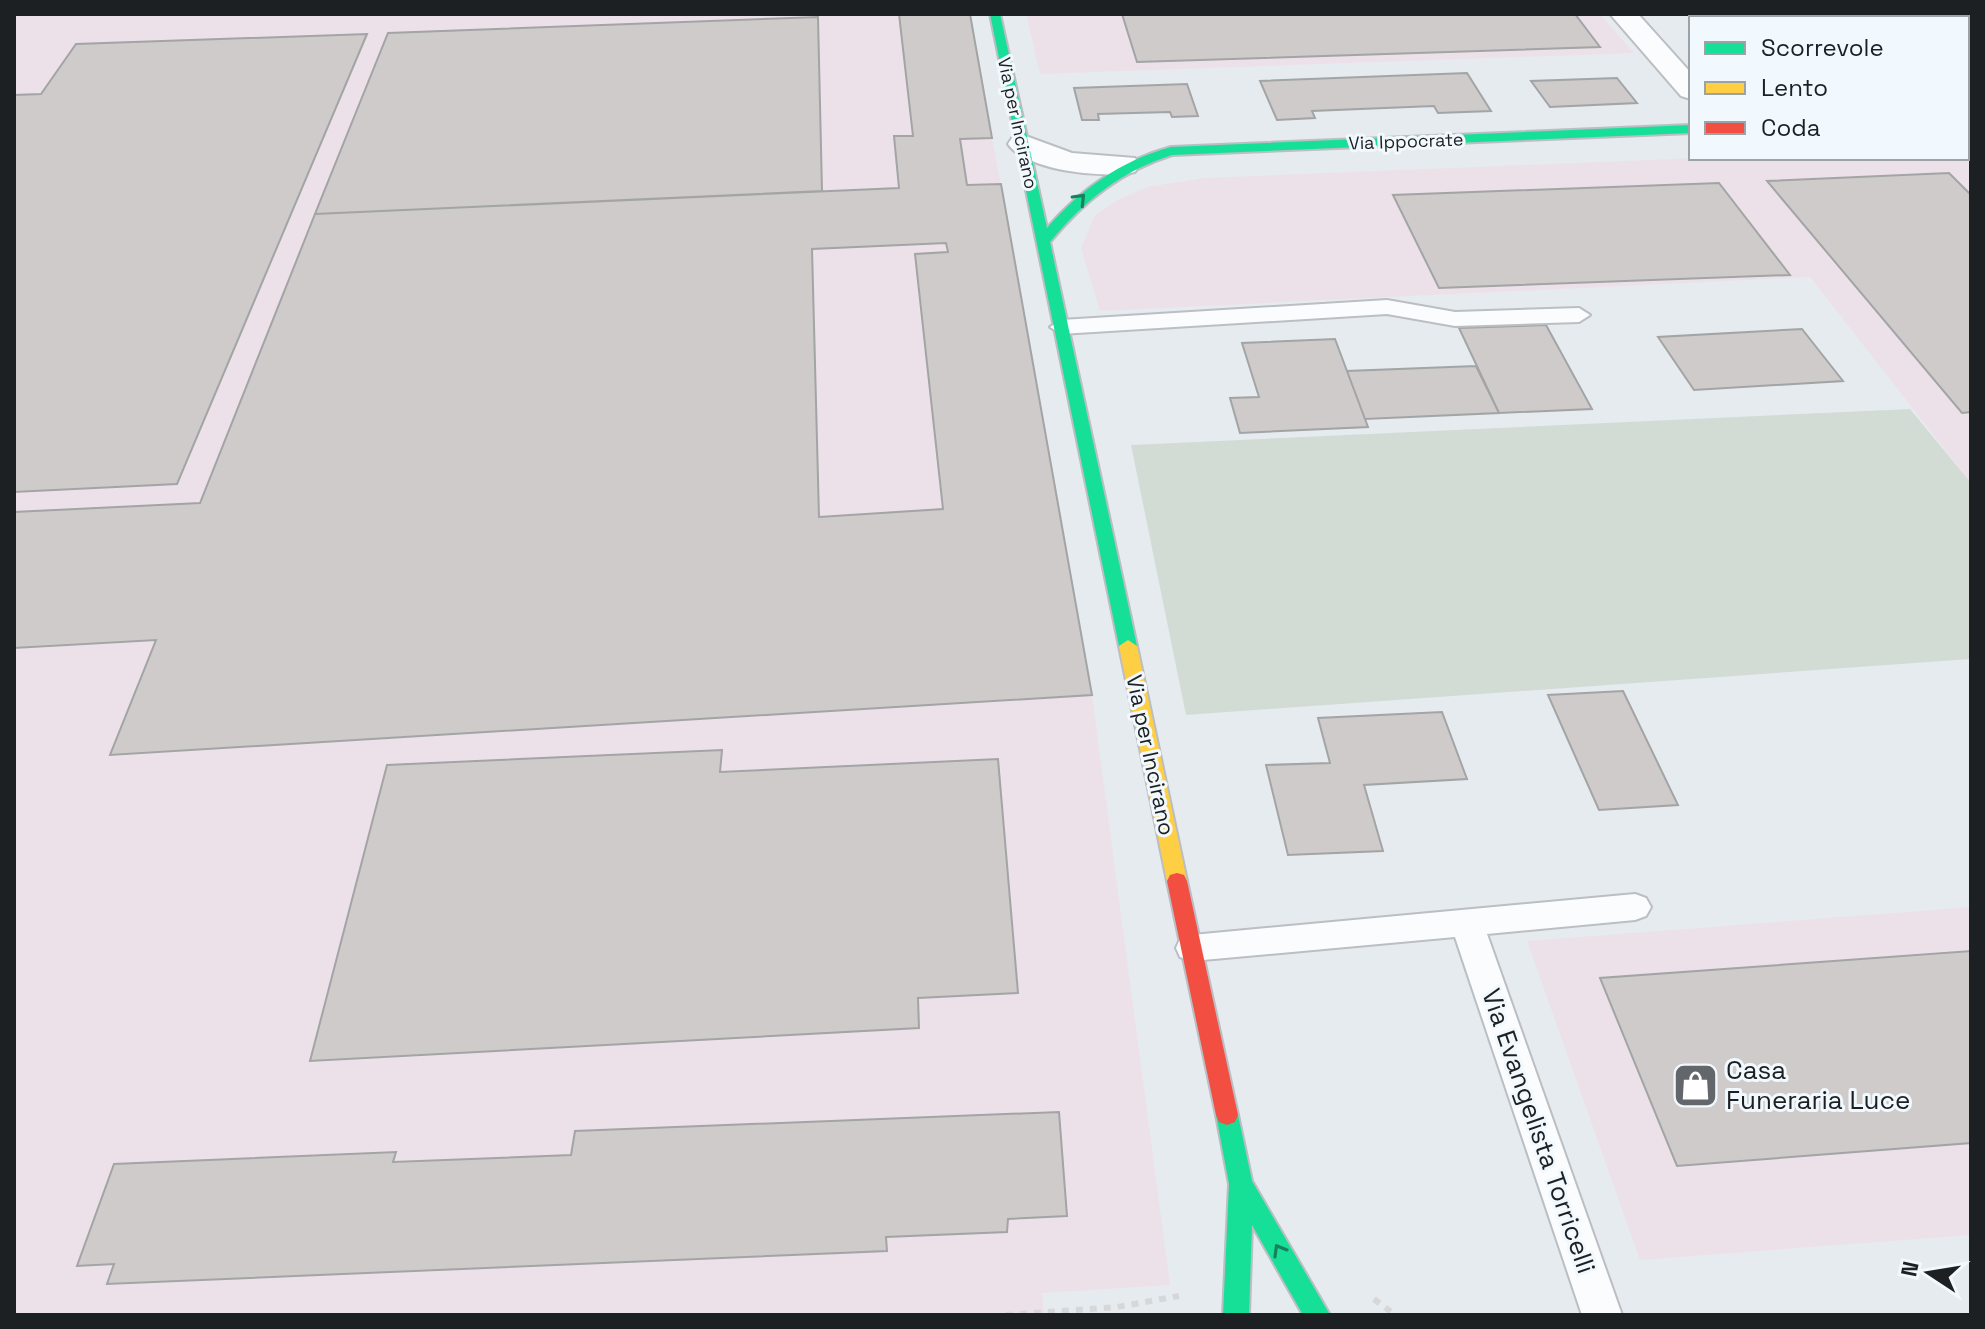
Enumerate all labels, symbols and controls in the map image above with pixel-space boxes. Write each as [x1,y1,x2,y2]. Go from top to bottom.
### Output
legend [1689,16,1969,160]
text: Scorrevole [1761,32,1884,63]
street label: Via per Incirano [993,55,1043,191]
text: Lento [1761,72,1828,103]
text: Coda [1761,112,1821,143]
street label: Via Ippocrate [1348,128,1464,154]
one-way arrow [1070,194,1085,208]
street label: Via per Incirano [1120,672,1182,838]
street label: Via Evangelista Torricelli [1474,984,1604,1278]
place label: Casa Funeraria Luce [1726,1053,1910,1117]
shop icon: Casa Funeraria Luce [1671,1061,1719,1109]
north arrow [1889,1233,1969,1313]
one-way arrow [1273,1244,1289,1258]
text: N [1894,1259,1925,1279]

